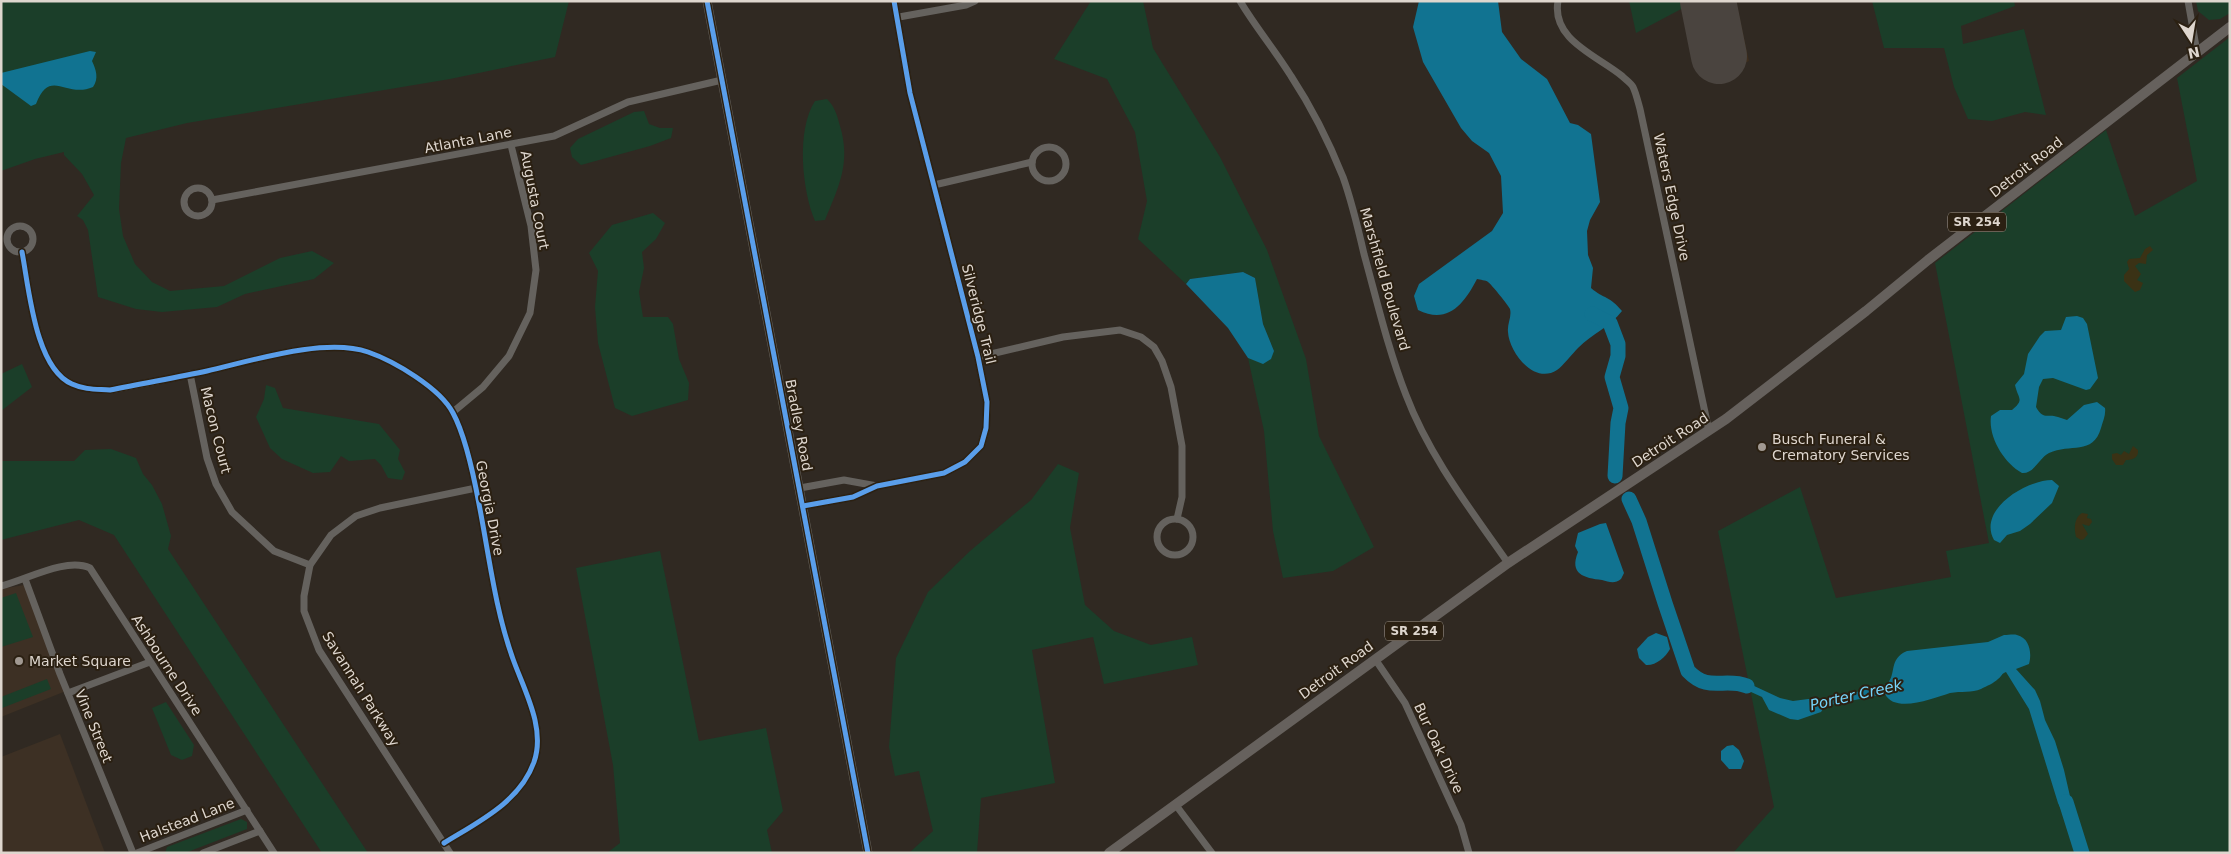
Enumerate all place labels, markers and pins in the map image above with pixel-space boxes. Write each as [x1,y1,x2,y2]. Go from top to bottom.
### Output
place label: Busch Funeral & Crematory Services [1772,431,1910,463]
marker: Busch Funeral & Crematory Services [1756,441,1768,453]
place label: Market Square [29,653,131,669]
marker: Market Square [13,655,25,667]

